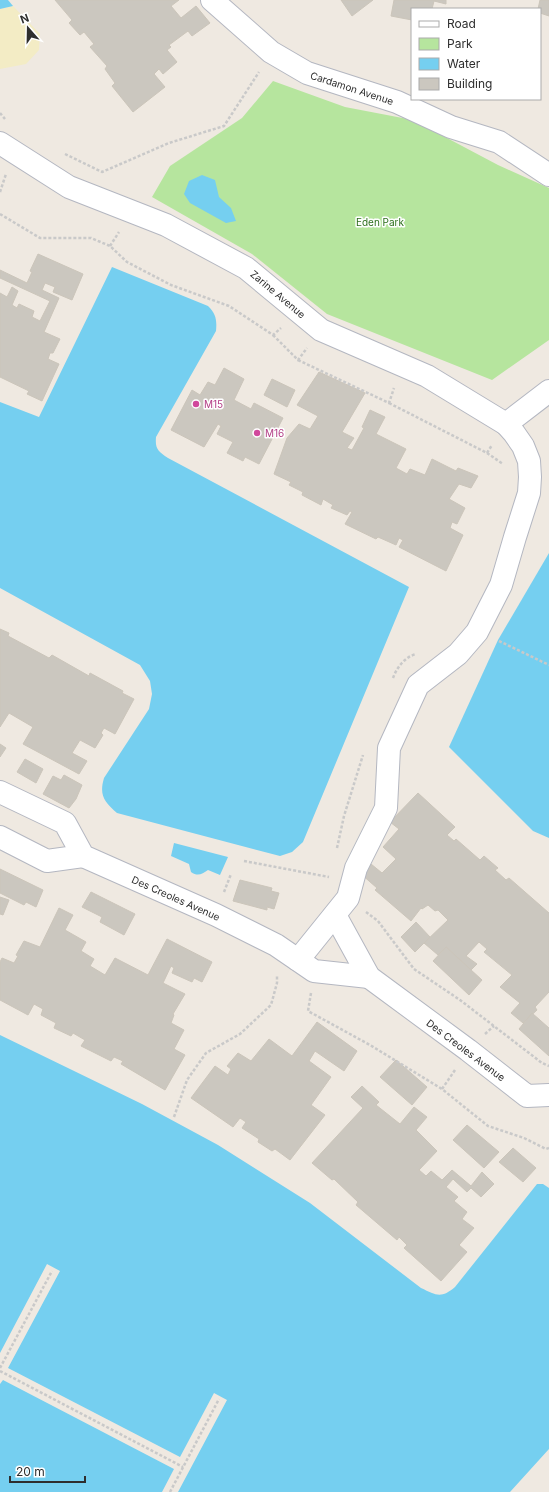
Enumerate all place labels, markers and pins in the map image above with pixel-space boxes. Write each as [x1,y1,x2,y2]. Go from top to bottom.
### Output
place label: M15 [204,398,223,410]
marker: M15 [191,399,201,409]
place label: M16 [265,427,284,439]
marker: M16 [252,428,262,438]

